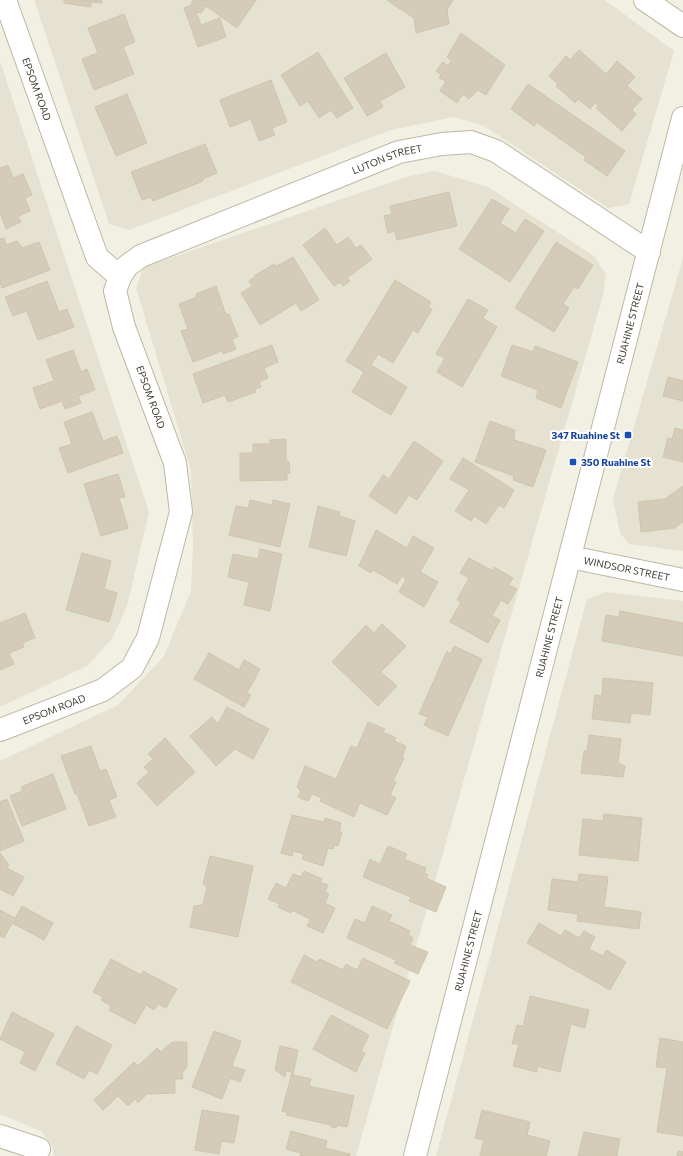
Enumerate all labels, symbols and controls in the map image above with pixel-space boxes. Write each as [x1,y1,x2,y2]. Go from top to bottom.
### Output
street label: EPSOM ROAD [20,56,54,122]
street label: LUTON STREET [350,142,424,176]
street label: RUAHINE STREET [614,281,646,365]
street label: EPSOM ROAD [134,364,168,430]
place label: 347 Ruahine St [551,429,620,441]
marker: 347 Ruahine St [623,430,633,440]
place label: 350 Ruahine St [581,456,651,468]
marker: 350 Ruahine St [568,457,578,467]
street label: WINDSOR STREET [583,554,672,583]
street label: RUAHINE STREET [533,595,565,679]
street label: EPSOM ROAD [21,691,87,727]
street label: RUAHINE STREET [452,908,484,993]

